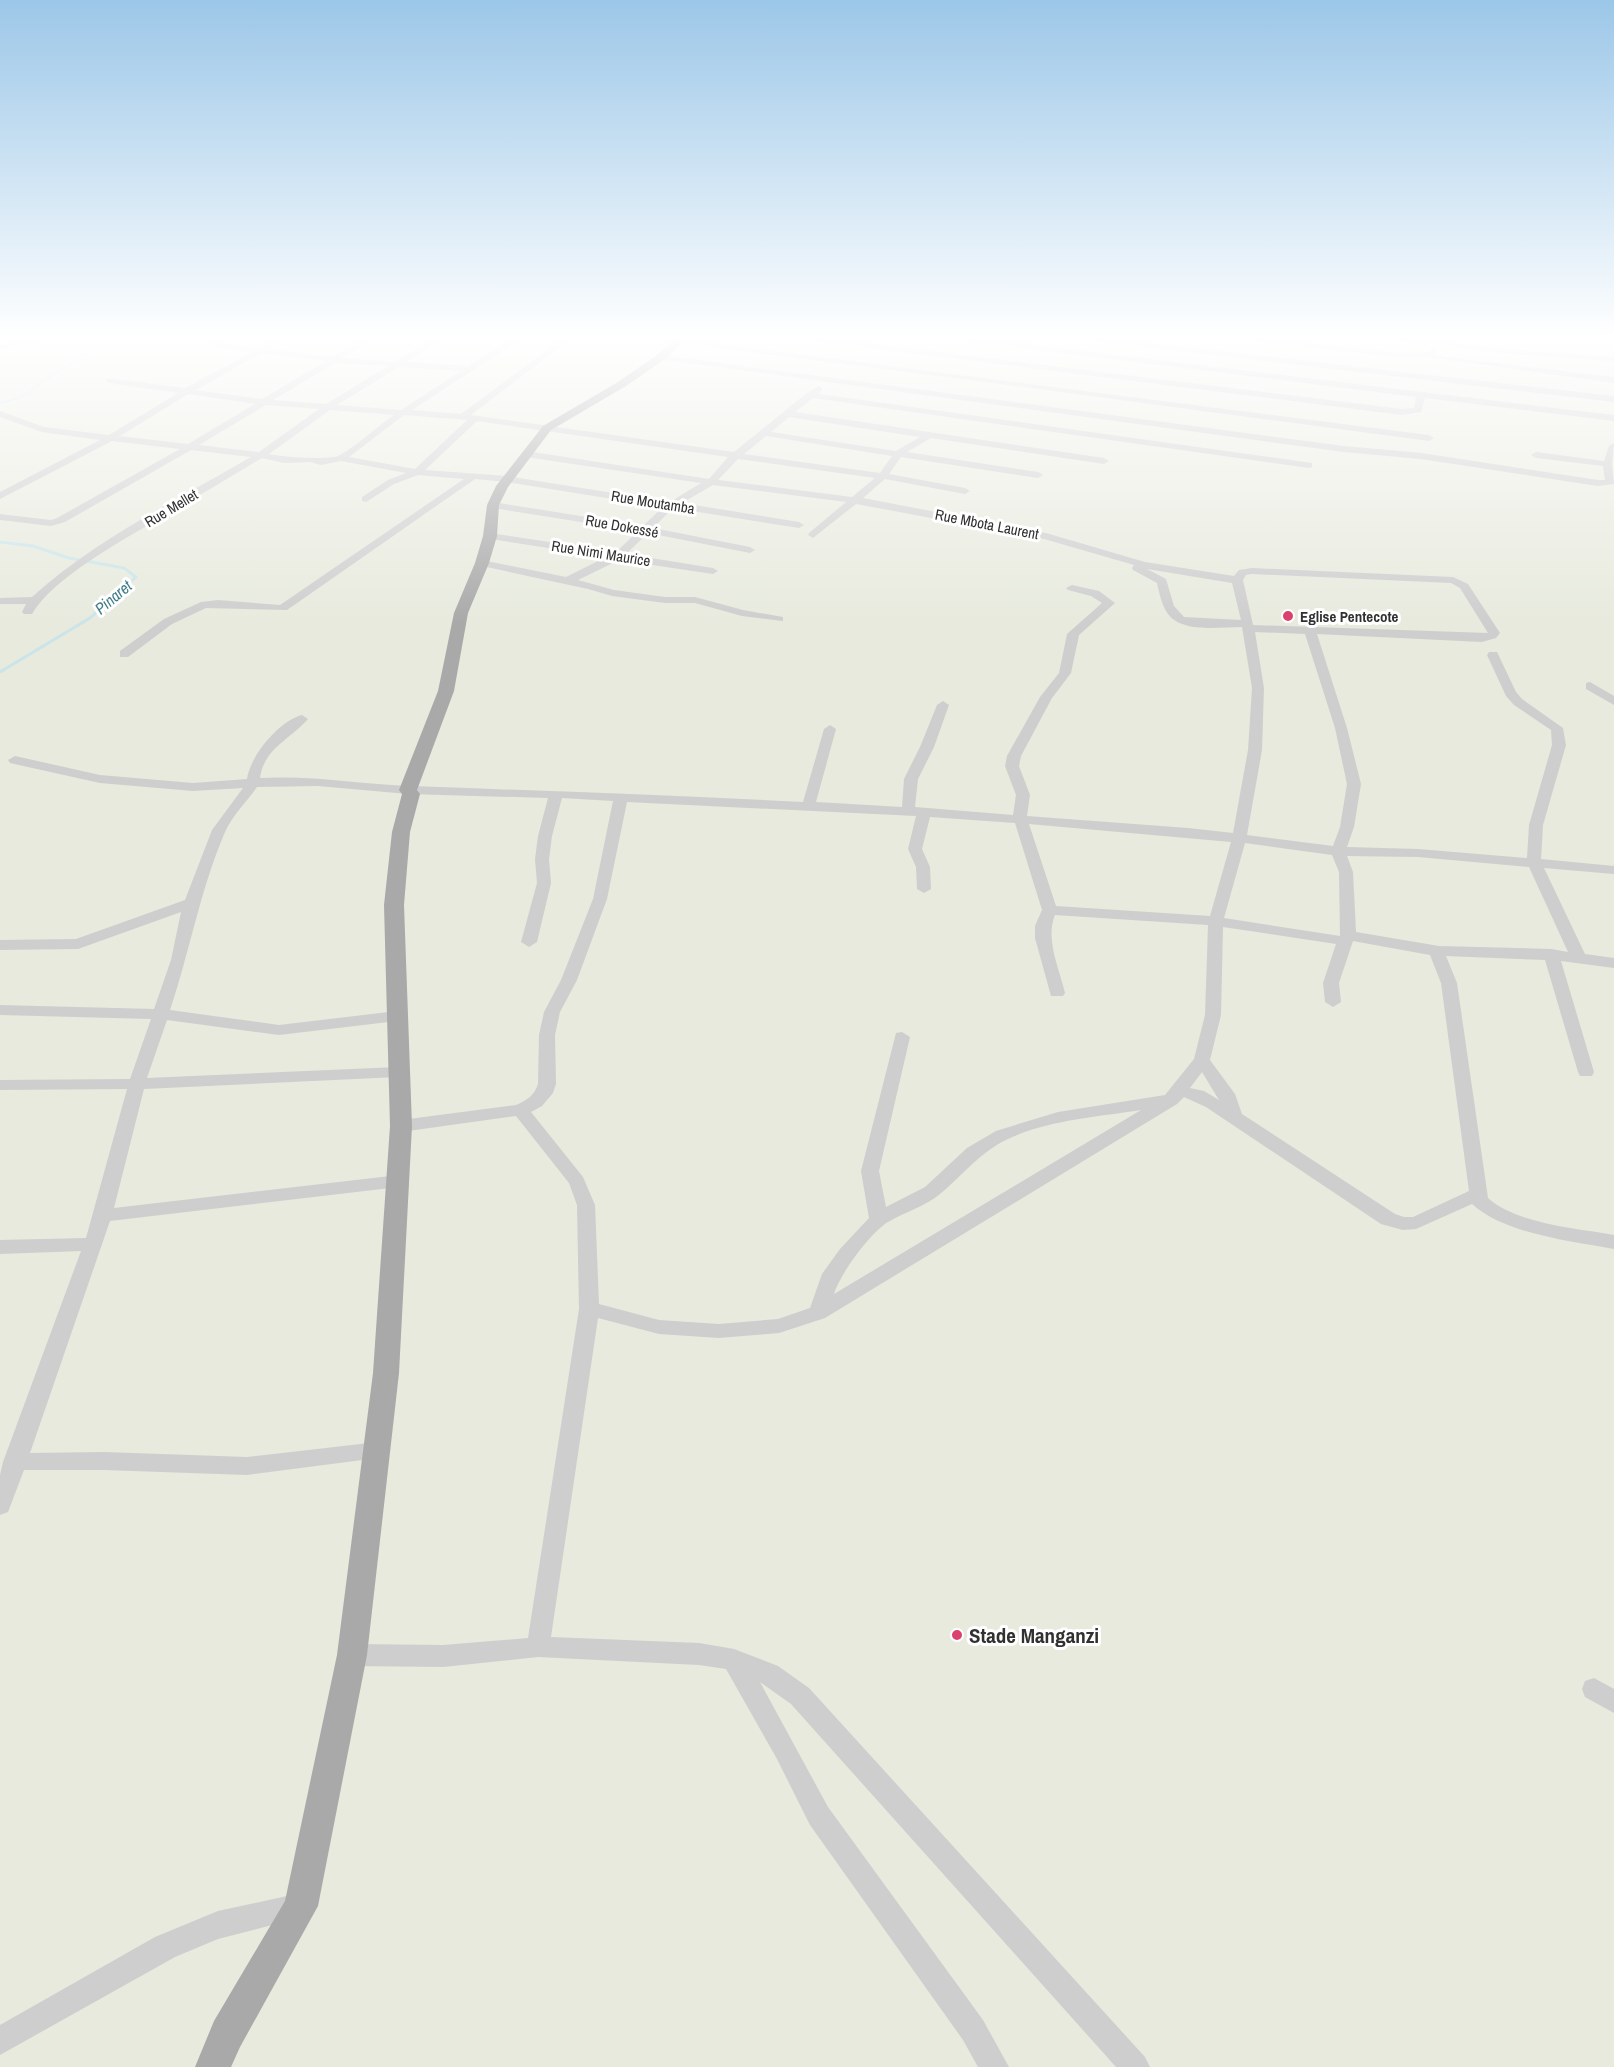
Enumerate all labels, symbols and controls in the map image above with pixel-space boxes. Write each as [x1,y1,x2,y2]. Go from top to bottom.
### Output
street label: Rue Mellet [140,484,202,532]
street label: Rue Moutamba [610,485,696,519]
street label: Rue Mbota Laurent [933,504,1041,544]
street label: Rue Dokessé [584,509,660,543]
street label: Rue Nimi Maurice [550,535,652,571]
water label: Pinaret [90,575,137,619]
place label: Eglise Pentecote [1300,606,1399,627]
marker: Eglise Pentecote [1281,609,1295,623]
place label: Stade Manganzi [969,1621,1099,1650]
marker: Stade Manganzi [950,1628,964,1642]

